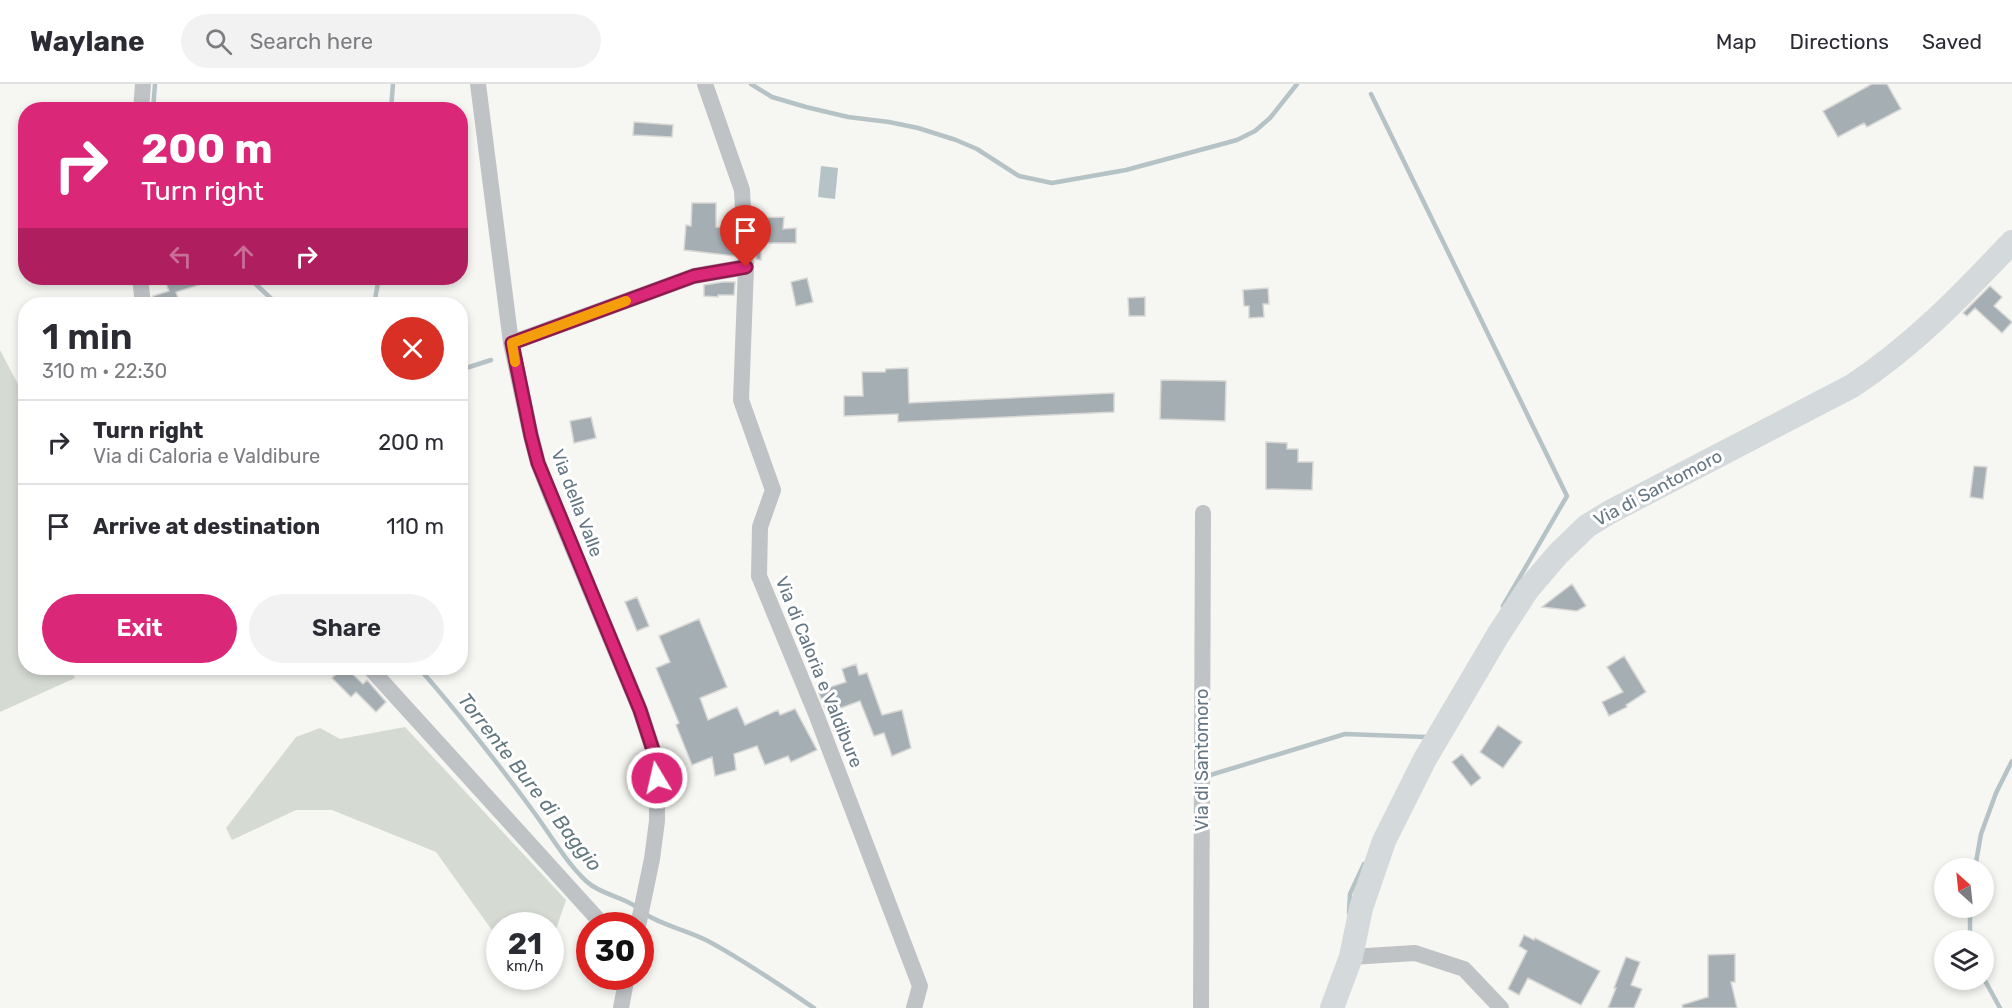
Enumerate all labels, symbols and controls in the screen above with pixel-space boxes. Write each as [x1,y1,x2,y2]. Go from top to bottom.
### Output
search box [181,14,601,68]
text: Waylane [30,25,145,58]
icon: search [202,25,235,58]
text: Search here [250,28,373,55]
text: Map [1716,29,1757,54]
text: Directions [1790,29,1889,54]
text: Saved [1922,29,1982,54]
text: 200 m [141,124,273,174]
icon: right [42,126,120,204]
text: Turn right [141,175,264,207]
pin [720,205,771,267]
icon: arrive [729,214,762,247]
icon: left [164,240,197,273]
icon: ahead [227,240,260,273]
icon: right [290,240,323,273]
text: 1 min [42,315,133,358]
button: close [381,317,444,380]
text: 310 m · 22:30 [42,359,167,383]
text: Turn right [93,417,203,444]
icon: right [42,426,75,459]
text: 200 m [378,429,444,456]
text: Via di Caloria e Valdibure [93,444,320,468]
street label: Via di Santomoro [1590,445,1726,531]
street label: Via della Valle [546,446,608,560]
icon: arrive [42,510,75,543]
text: Arrive at destination [93,513,320,540]
text: 110 m [386,513,444,540]
street label: Via di Caloria e Valdibure [770,573,868,771]
button: Exit [42,594,237,663]
button: Share [249,594,444,663]
water label: Torrente Bure di Baggio [453,688,607,876]
street label: Via di Santomoro [1191,689,1213,831]
position arrow [625,746,689,810]
north arrow [1934,858,1994,918]
map controls [1934,858,1994,990]
speed limit sign: 30 [576,912,654,990]
text: 21 [508,926,542,962]
button: layers [1934,930,1994,990]
text: km/h [506,957,544,975]

